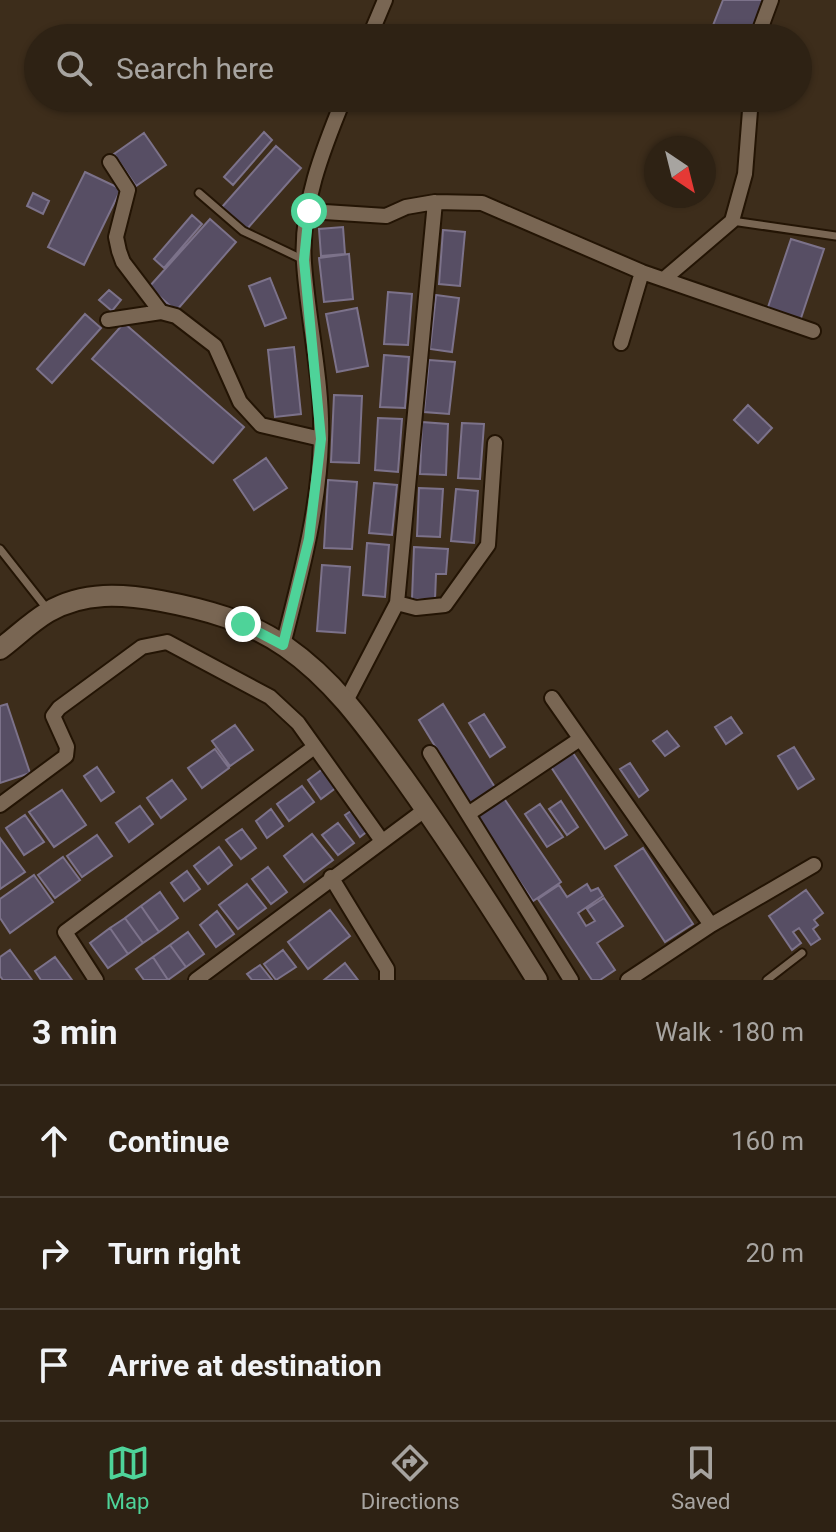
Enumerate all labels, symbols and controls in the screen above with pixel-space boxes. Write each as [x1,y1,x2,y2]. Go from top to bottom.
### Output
search box [24,24,812,112]
icon: search [52,46,96,90]
text: Search here [116,51,274,86]
north arrow [644,136,716,208]
route start [291,193,327,229]
route end [225,606,261,642]
text: 3 min [32,1012,117,1052]
text: Walk · 180 m [655,1017,804,1047]
icon: ahead [32,1119,76,1163]
text: Continue [108,1124,229,1159]
text: 160 m [731,1126,804,1156]
icon: right [32,1231,76,1275]
text: Turn right [108,1236,241,1271]
text: 20 m [746,1238,804,1268]
icon: arrive [32,1343,76,1387]
text: Arrive at destination [108,1348,382,1383]
tab: Map [106,1441,150,1514]
tab: Directions [361,1441,460,1514]
tab: Saved [671,1441,730,1514]

